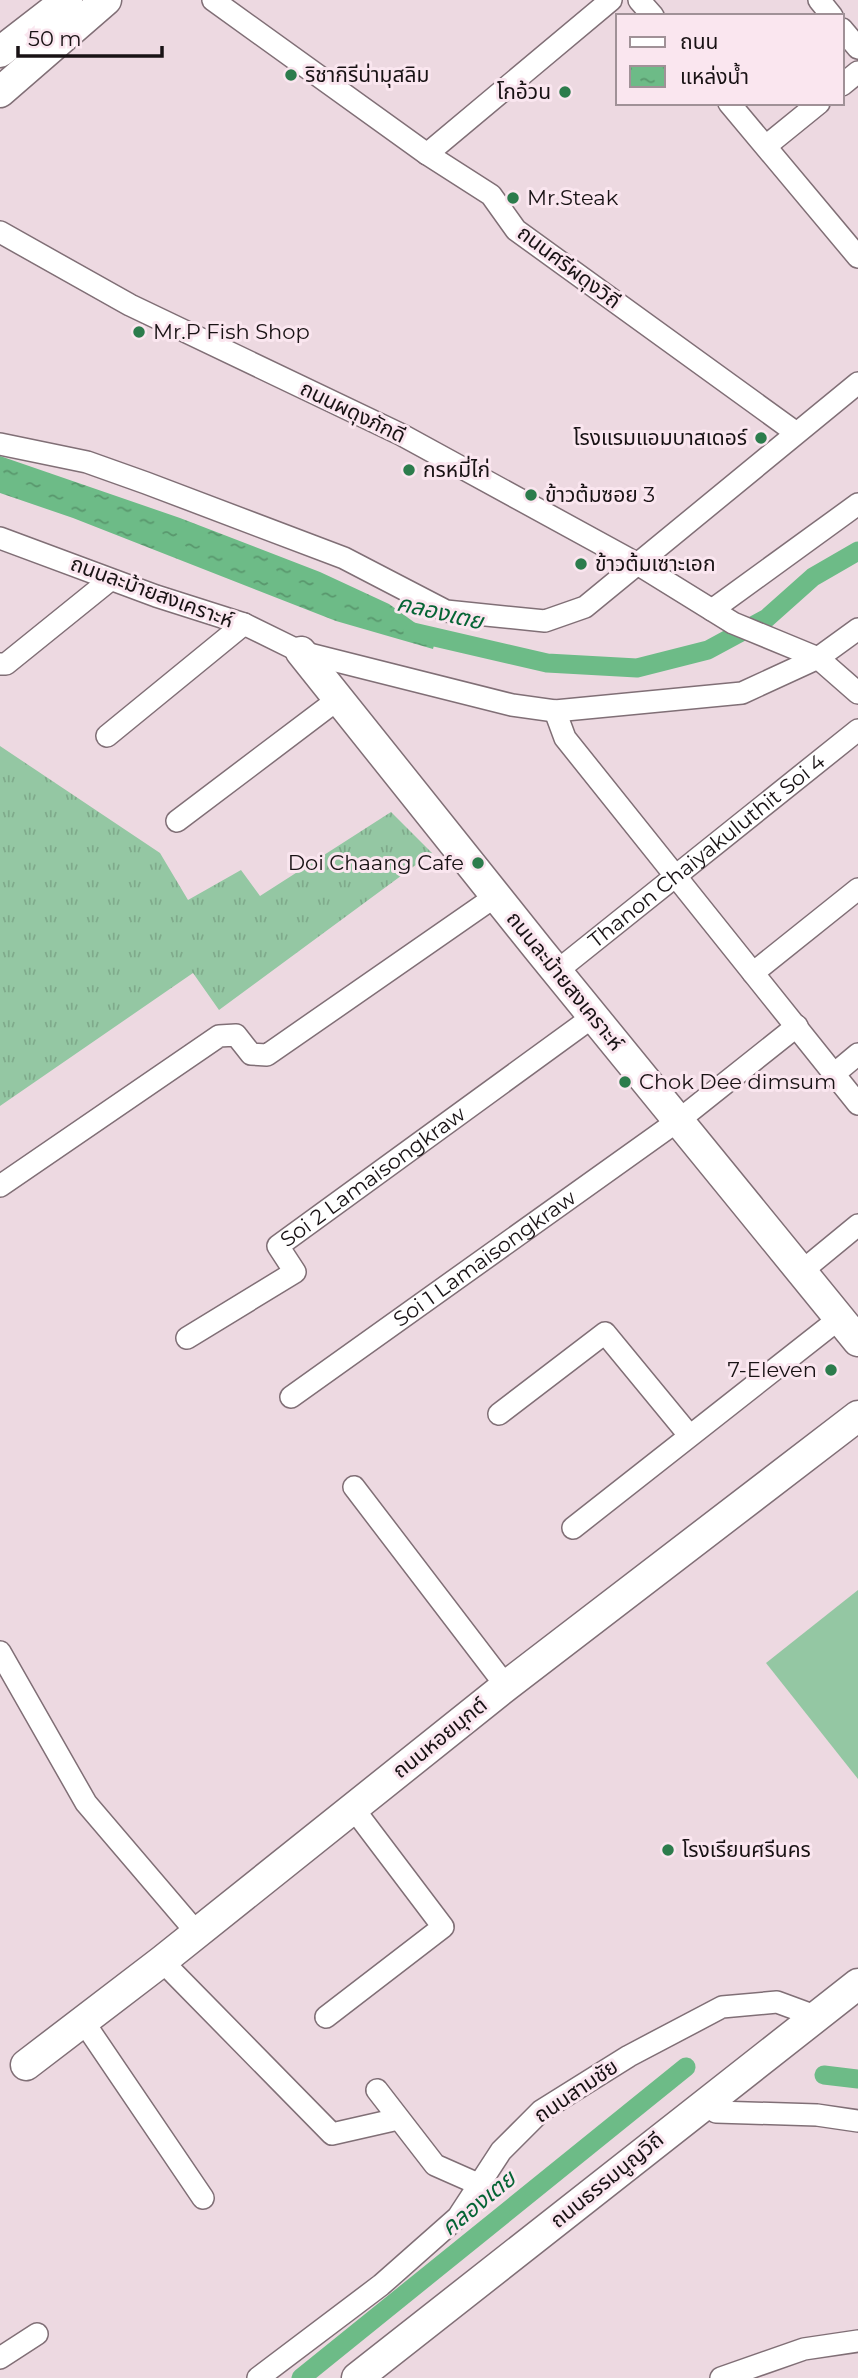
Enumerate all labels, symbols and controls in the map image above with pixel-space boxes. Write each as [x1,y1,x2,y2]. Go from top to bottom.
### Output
scale bar [18,14,161,58]
legend [616,14,844,105]
text: 50 m [28,26,82,51]
text: ถนน [680,29,718,54]
place label: ริชากิรีน่ามุสลิม [305,62,429,88]
text: แหล่งน้ำ [680,62,749,89]
marker: ริชากิรีน่ามุสลิม [283,67,299,83]
place label: โกอ้วน [497,79,551,104]
marker: โกอ้วน [557,84,573,100]
place label: Mr.Steak [527,185,619,210]
marker: Mr.Steak [505,190,521,206]
street label: ถนนศรีผดุงวิถี [512,220,626,314]
place label: Mr.P Fish Shop [153,319,310,344]
marker: Mr.P Fish Shop [131,324,147,340]
street label: ถนนผดุงภักดี [296,375,410,449]
place label: โรงแรมแอมบาสเดอร์ [573,425,748,450]
marker: โรงแรมแอมบาสเดอร์ [753,430,769,446]
place label: กรหมี่ไก่ [423,455,490,482]
marker: กรหมี่ไก่ [401,462,417,478]
place label: ข้าวต้มซอย 3 [545,482,655,507]
marker: ข้าวต้มซอย 3 [523,487,539,503]
street label: ถนนละม้ายสงเคราะห์ [67,550,238,633]
place label: ข้าวต้มเซาะเอก [595,551,715,576]
marker: ข้าวต้มเซาะเอก [573,556,589,572]
water label: คลองเตย [394,588,487,636]
street label: Thanon Chaiyakuluthit Soi 4 [583,748,830,953]
place label: Doi Chaang Cafe [288,850,464,875]
marker: Doi Chaang Cafe [470,855,486,871]
street label: ถนนละม้ายสงเคราะห์ [502,906,629,1056]
place label: Chok Dee dimsum [639,1069,836,1094]
marker: Chok Dee dimsum [617,1074,633,1090]
street label: Soi 2 Lamaisongkraw [275,1101,470,1252]
street label: Soi 1 Lamaisongkraw [388,1184,581,1332]
place label: 7-Eleven [728,1357,817,1382]
marker: 7-Eleven [823,1362,839,1378]
street label: ถนนหอยมุกต์ [387,1692,493,1784]
place label: โรงเรียนศรีนคร [682,1837,811,1862]
marker: โรงเรียนศรีนคร [660,1842,676,1858]
street label: ถนนสามชัย [529,2053,622,2128]
street label: ถนนธรรมนูญวิถี [545,2126,669,2234]
water label: คลองเตย [435,2164,522,2241]

